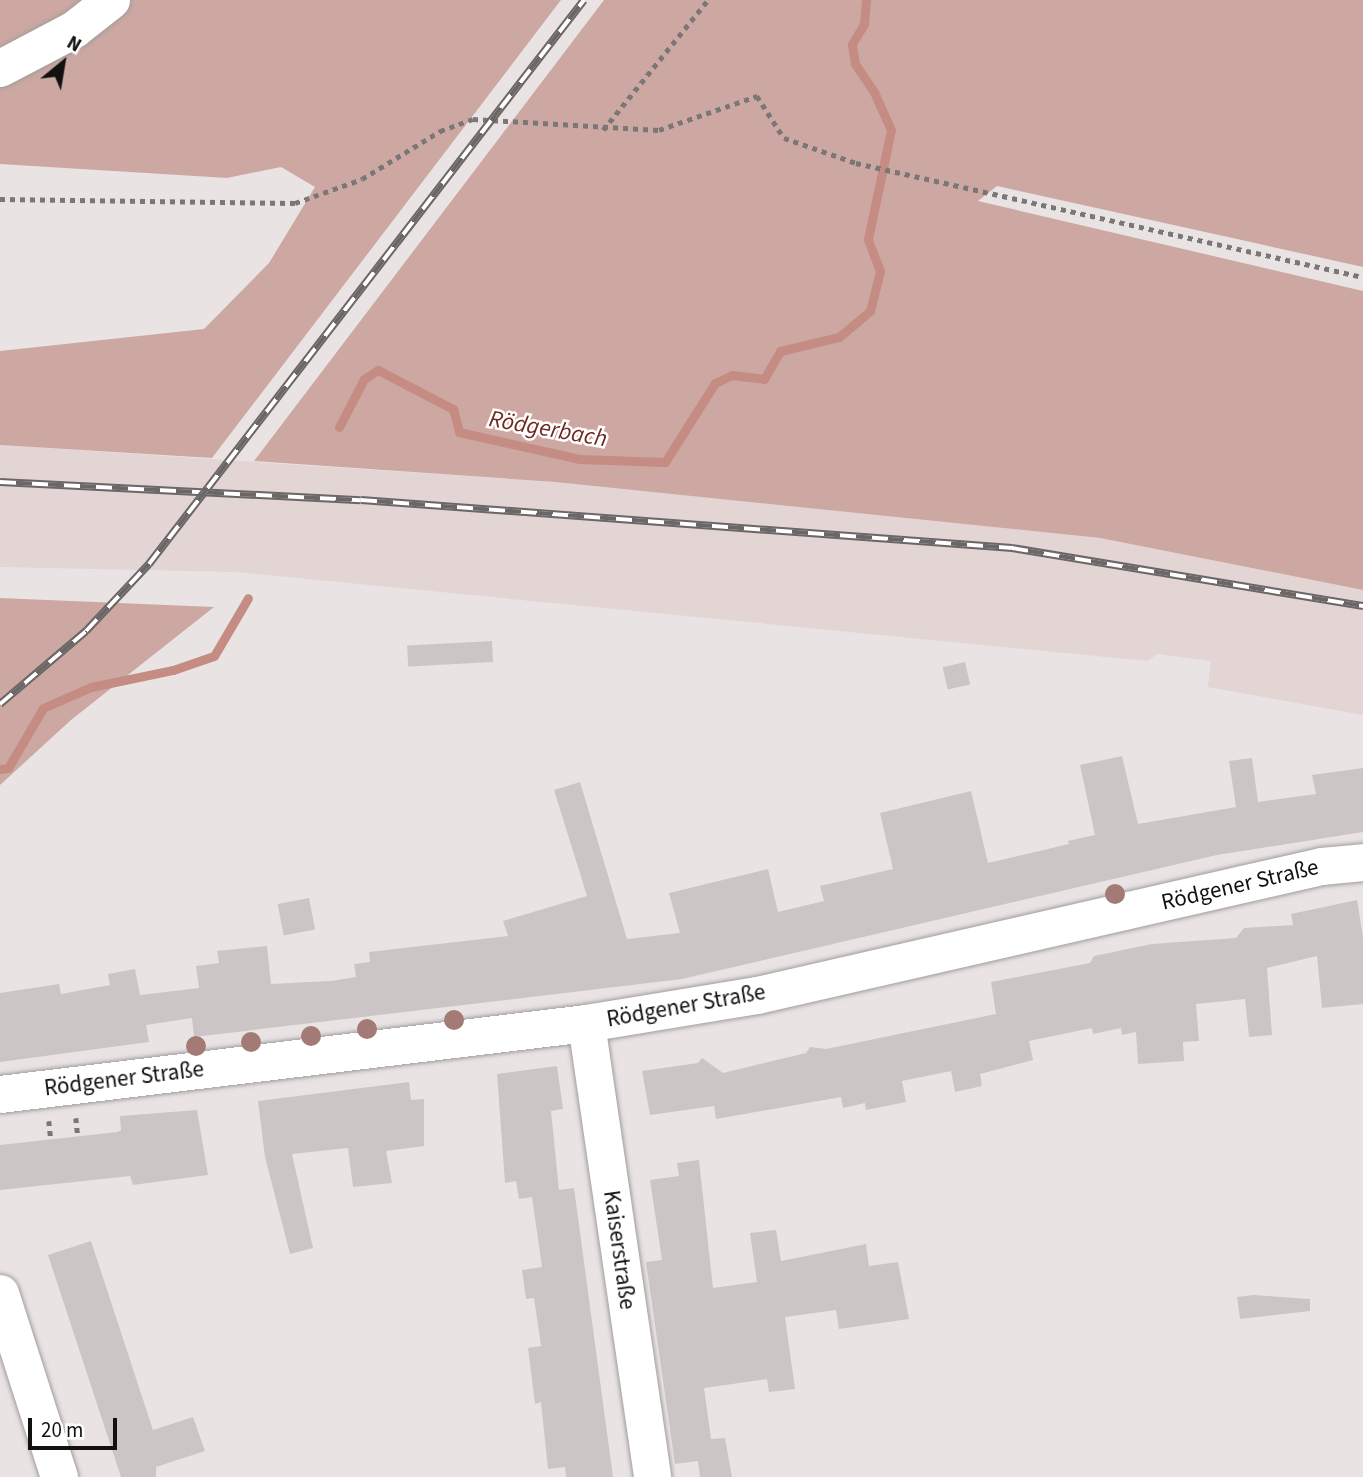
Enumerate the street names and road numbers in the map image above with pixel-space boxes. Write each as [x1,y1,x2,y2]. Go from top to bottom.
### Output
street label: Rödgener Straße [1159,853,1321,917]
street label: Rödgener Straße [605,978,767,1034]
street label: Rödgener Straße [43,1056,205,1102]
street label: Kaiserstraße [597,1189,641,1311]

